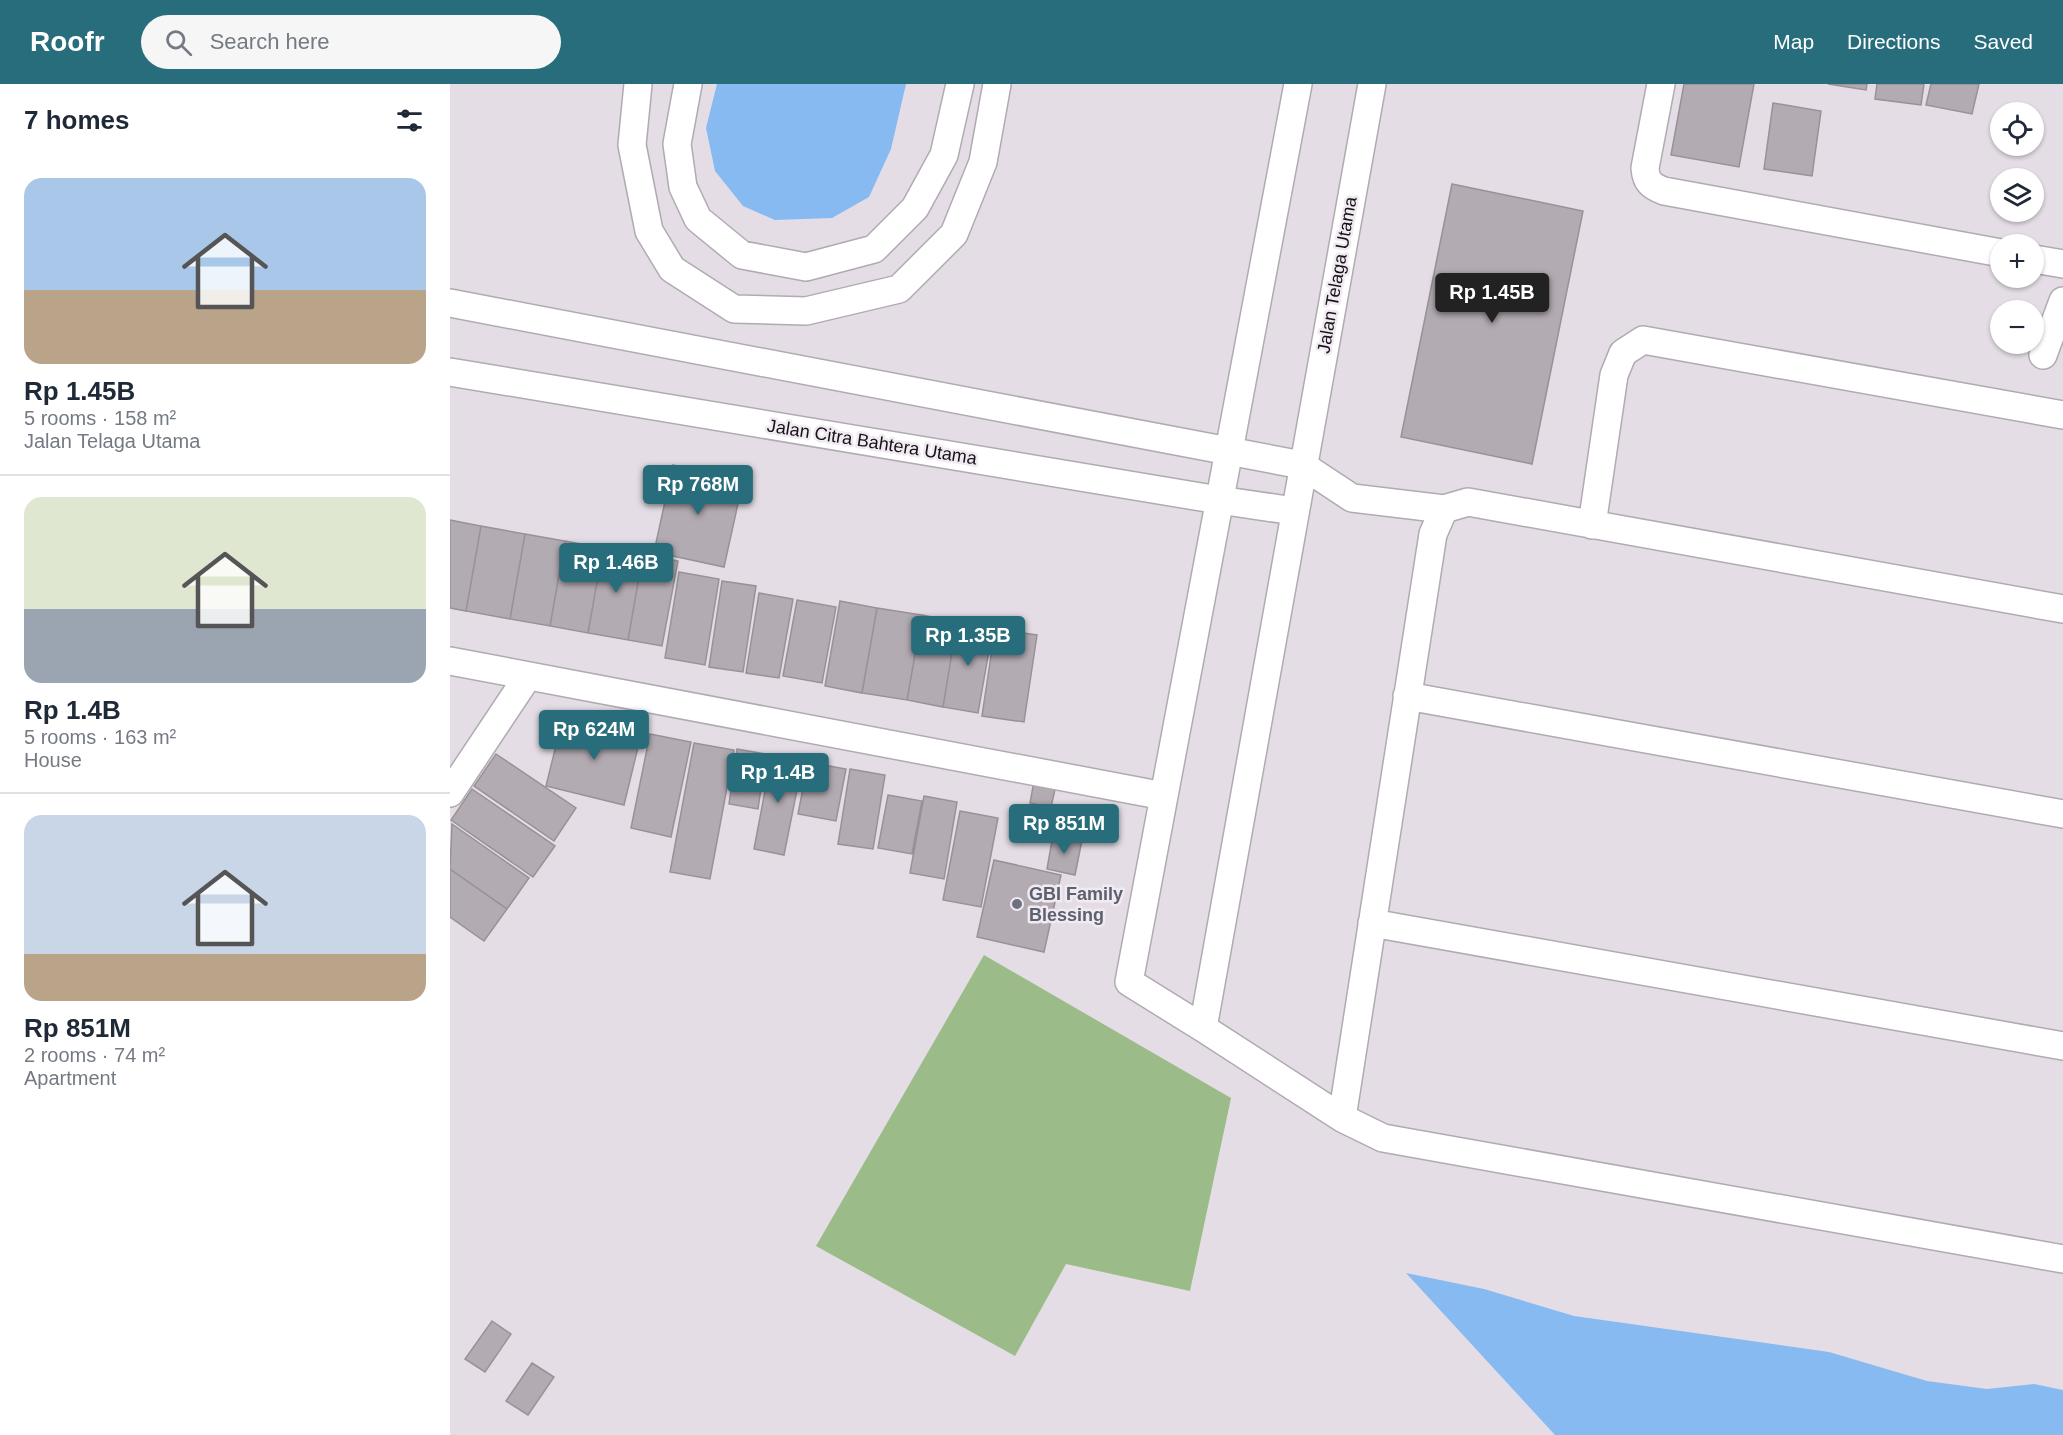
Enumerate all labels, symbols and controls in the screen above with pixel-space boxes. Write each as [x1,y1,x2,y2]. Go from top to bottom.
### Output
search box [141,15,561,69]
text: Roofr [30,26,105,57]
icon: search [162,26,195,59]
text: Search here [210,29,330,54]
text: Map [1773,30,1814,53]
text: Directions [1847,30,1940,53]
text: Saved [1973,30,2033,53]
map controls [1990,102,2044,354]
button: locate [1990,102,2044,156]
icon: filters [393,104,426,137]
text: 7 homes [24,105,130,135]
button: layers [1990,168,2044,222]
street label: Jalan Telaga Utama [1313,194,1361,355]
icon: home [171,217,279,325]
button: + [1990,234,2044,288]
pin: Rp 1.45B [1430,273,1554,324]
text: Rp 1.45B [1449,281,1535,303]
button: − [1990,300,2044,354]
text: Rp 1.45B [24,376,135,406]
text: 5 rooms · 158 m² [24,407,176,429]
street label: Jalan Citra Bahtera Utama [766,416,979,469]
text: Jalan Telaga Utama [24,430,200,452]
pin: Rp 768M [643,465,753,516]
text: Rp 768M [657,473,739,495]
icon: home [171,536,279,644]
pin: Rp 1.46B [554,543,678,594]
text: Rp 1.46B [573,551,659,573]
pin: Rp 1.35B [906,616,1030,667]
text: Rp 1.35B [925,624,1011,646]
text: Rp 1.4B [24,695,121,725]
pin: Rp 624M [539,710,649,761]
text: Rp 624M [553,718,635,740]
text: 5 rooms · 163 m² [24,726,176,748]
text: House [24,749,82,771]
pin: Rp 1.4B [723,753,833,804]
text: Rp 1.4B [741,761,815,783]
pin: Rp 851M [1009,804,1119,855]
text: Rp 851M [1023,812,1105,834]
icon: home [171,854,279,962]
place label: GBI Family Blessing [1029,884,1123,925]
marker: GBI Family Blessing [1010,897,1024,911]
text: Rp 851M [24,1013,131,1043]
text: 2 rooms · 74 m² [24,1044,165,1066]
text: Apartment [24,1067,116,1089]

